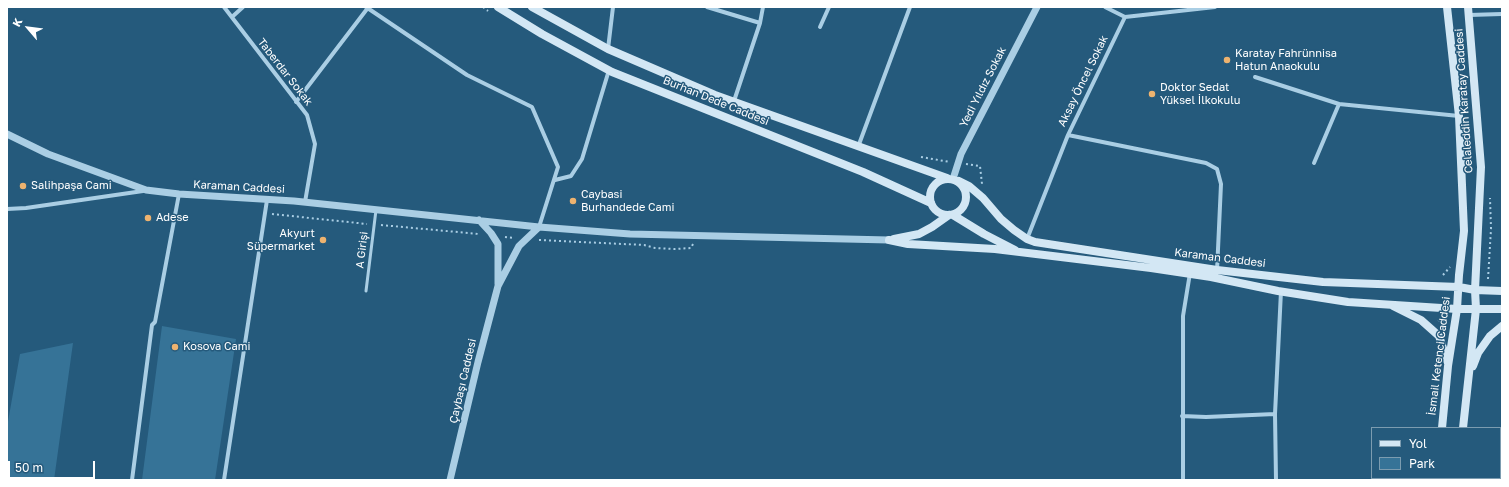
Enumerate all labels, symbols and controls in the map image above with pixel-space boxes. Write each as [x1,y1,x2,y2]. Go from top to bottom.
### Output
north arrow [8,8,48,48]
text: K [9,16,25,29]
street label: Celaleddin Karatay Caddesi [1452,28,1476,174]
street label: Aksay Öncel Sokak [1055,33,1111,129]
street label: Taberdar Sokak [255,36,315,108]
street label: Yedi Yıldız Sokak [957,45,1009,129]
place label: Karatay Fahrünnisa Hatun Anaokulu [1235,47,1337,73]
marker: Karatay Fahrünnisa Hatun Anaokulu [1222,55,1232,65]
street label: Burhan Dede Caddesi [661,74,771,128]
place label: Doktor Sedat Yüksel İlkokulu [1160,81,1240,107]
marker: Doktor Sedat Yüksel İlkokulu [1147,89,1157,99]
street label: Karaman Caddesi [193,178,285,196]
place label: Salihpaşa Cami [31,179,112,193]
marker: Salihpaşa Cami [18,181,28,191]
place label: Caybasi Burhandede Cami [581,188,674,214]
marker: Caybasi Burhandede Cami [568,196,578,206]
place label: Adese [156,211,189,225]
marker: Adese [143,213,153,223]
place label: Akyurt Süpermarket [247,227,315,253]
street label: A Girişi [353,231,371,269]
marker: Akyurt Süpermarket [318,235,328,245]
street label: Karaman Caddesi [1174,246,1266,270]
street label: İsmail Ketenci Caddesi [1425,296,1453,416]
street label: Çaybaşı Caddesi [447,337,479,425]
place label: Kosova Cami [183,340,250,354]
marker: Kosova Cami [170,342,180,352]
legend [1371,427,1501,479]
text: Yol [1409,436,1427,451]
scale bar [10,453,97,479]
text: Park [1409,456,1435,471]
text: 50 m [15,460,43,475]

